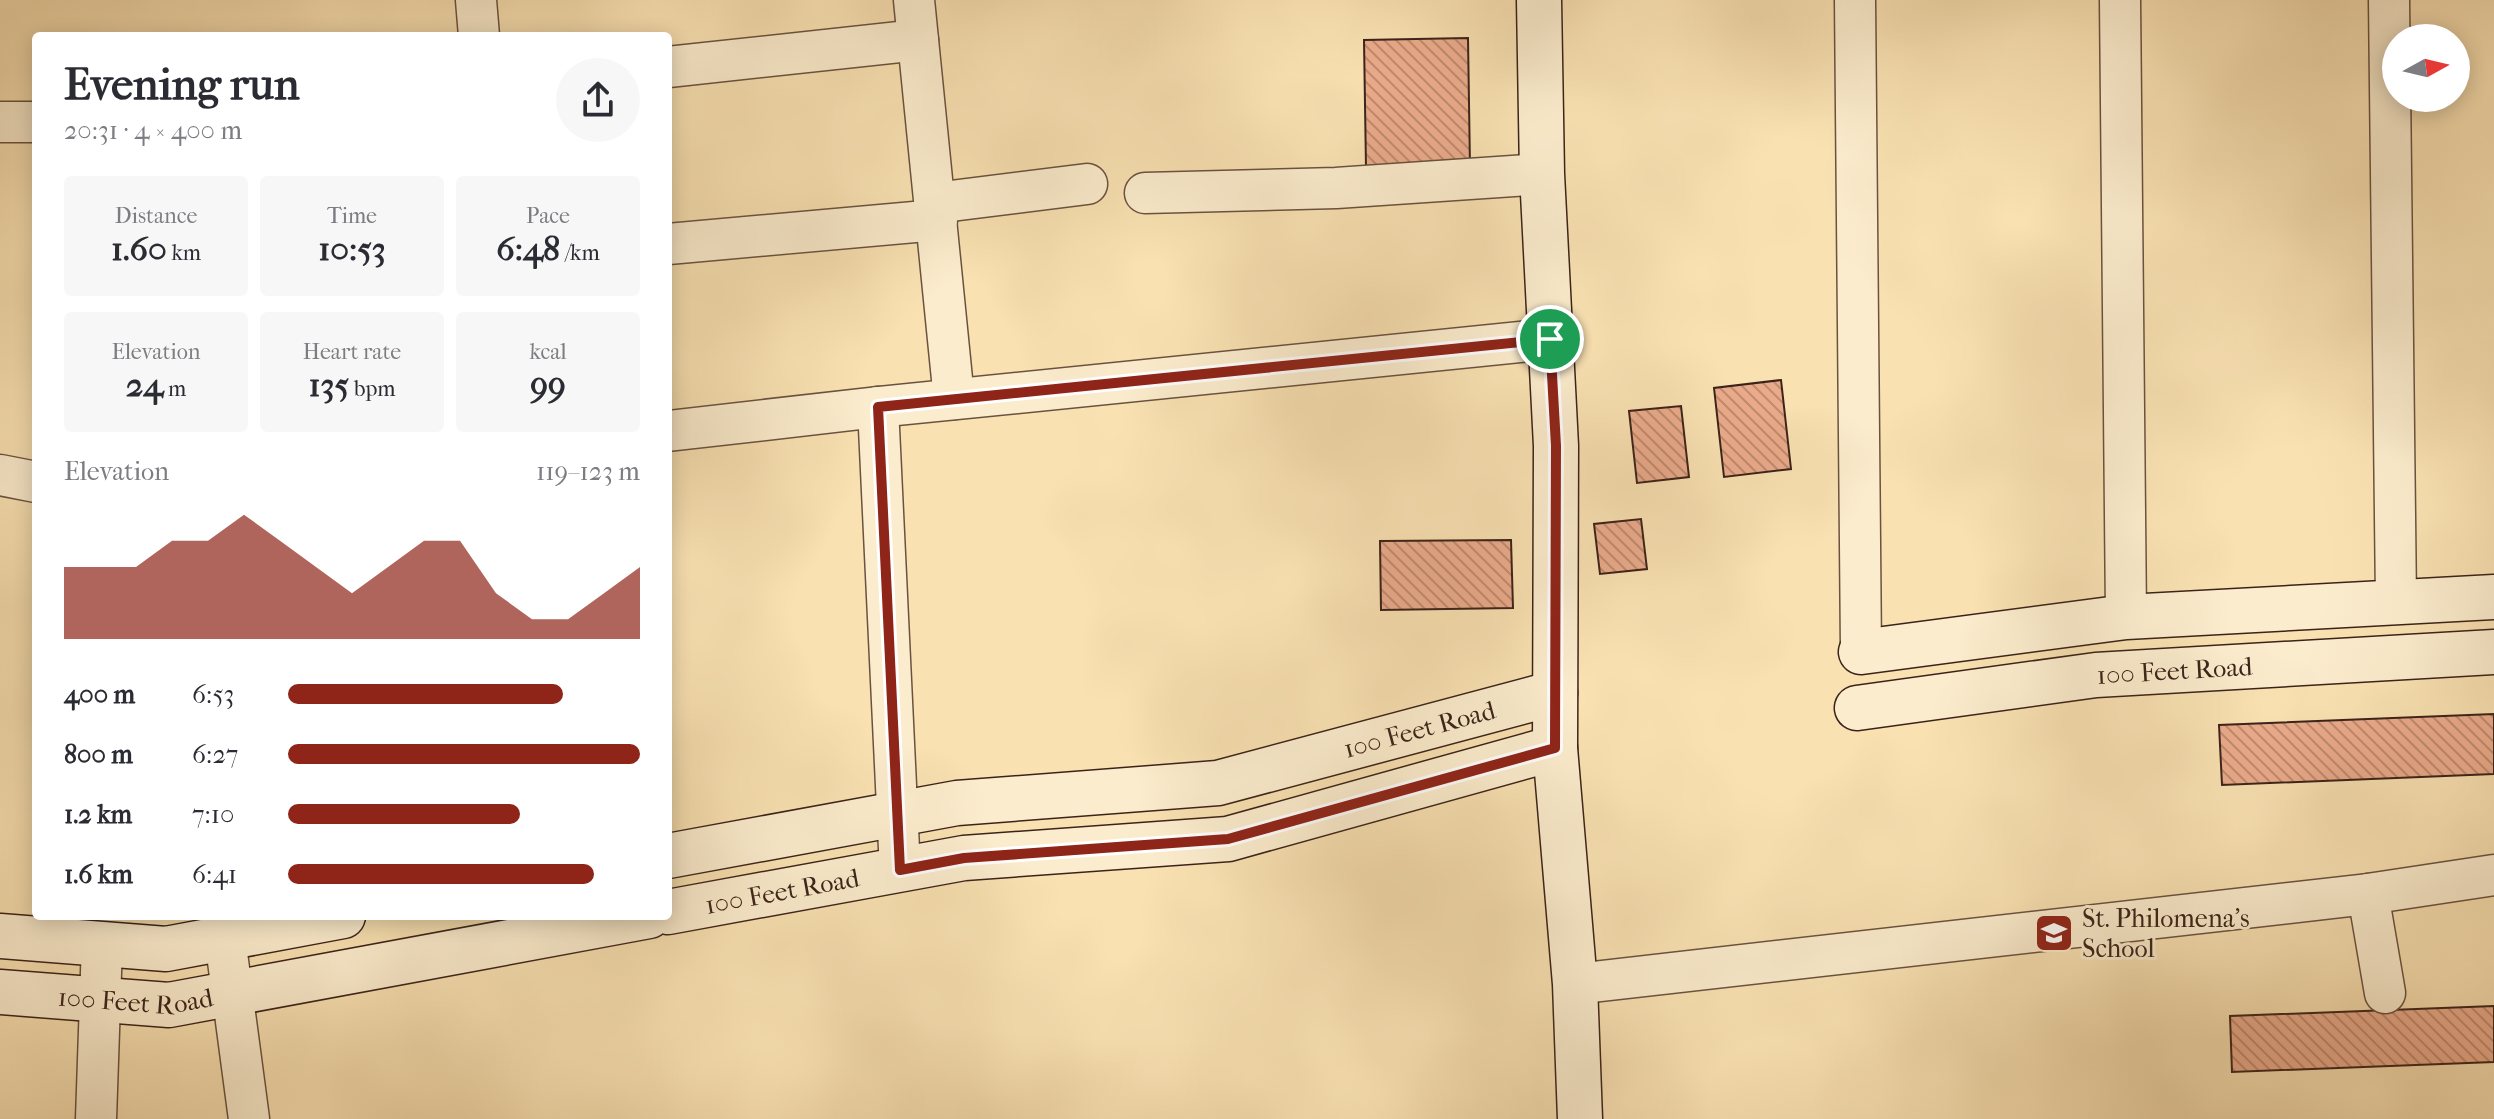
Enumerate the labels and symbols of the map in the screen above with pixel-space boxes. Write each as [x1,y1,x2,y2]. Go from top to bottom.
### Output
north arrow [2382,24,2470,112]
pin [1516,305,1584,373]
street label: 100 Feet Road [2096,651,2254,691]
street label: 100 Feet Road [1340,694,1500,765]
street label: 100 Feet Road [703,862,862,921]
place label: St. Philomena's School [2082,903,2250,964]
school or university icon: St. Philomena's School [2033,912,2075,954]
street label: 100 Feet Road [57,982,216,1021]

